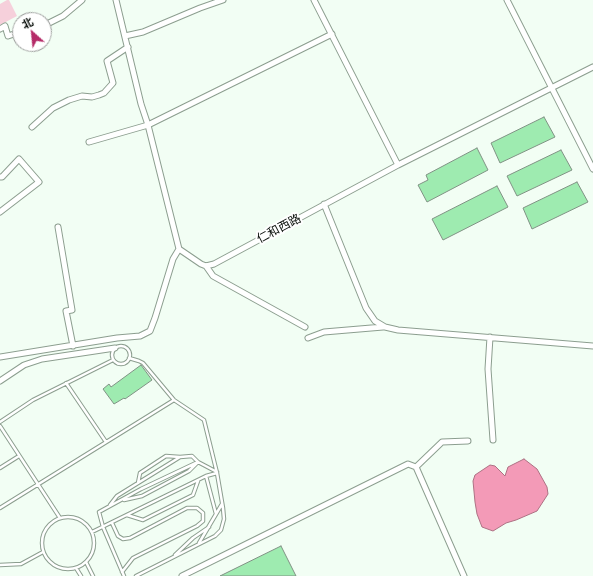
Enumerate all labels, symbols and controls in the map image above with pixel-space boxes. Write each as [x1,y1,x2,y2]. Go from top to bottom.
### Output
north arrow [12,12,52,52]
text: 北 [18,13,36,32]
street label: 仁和西路 [254,211,304,247]

